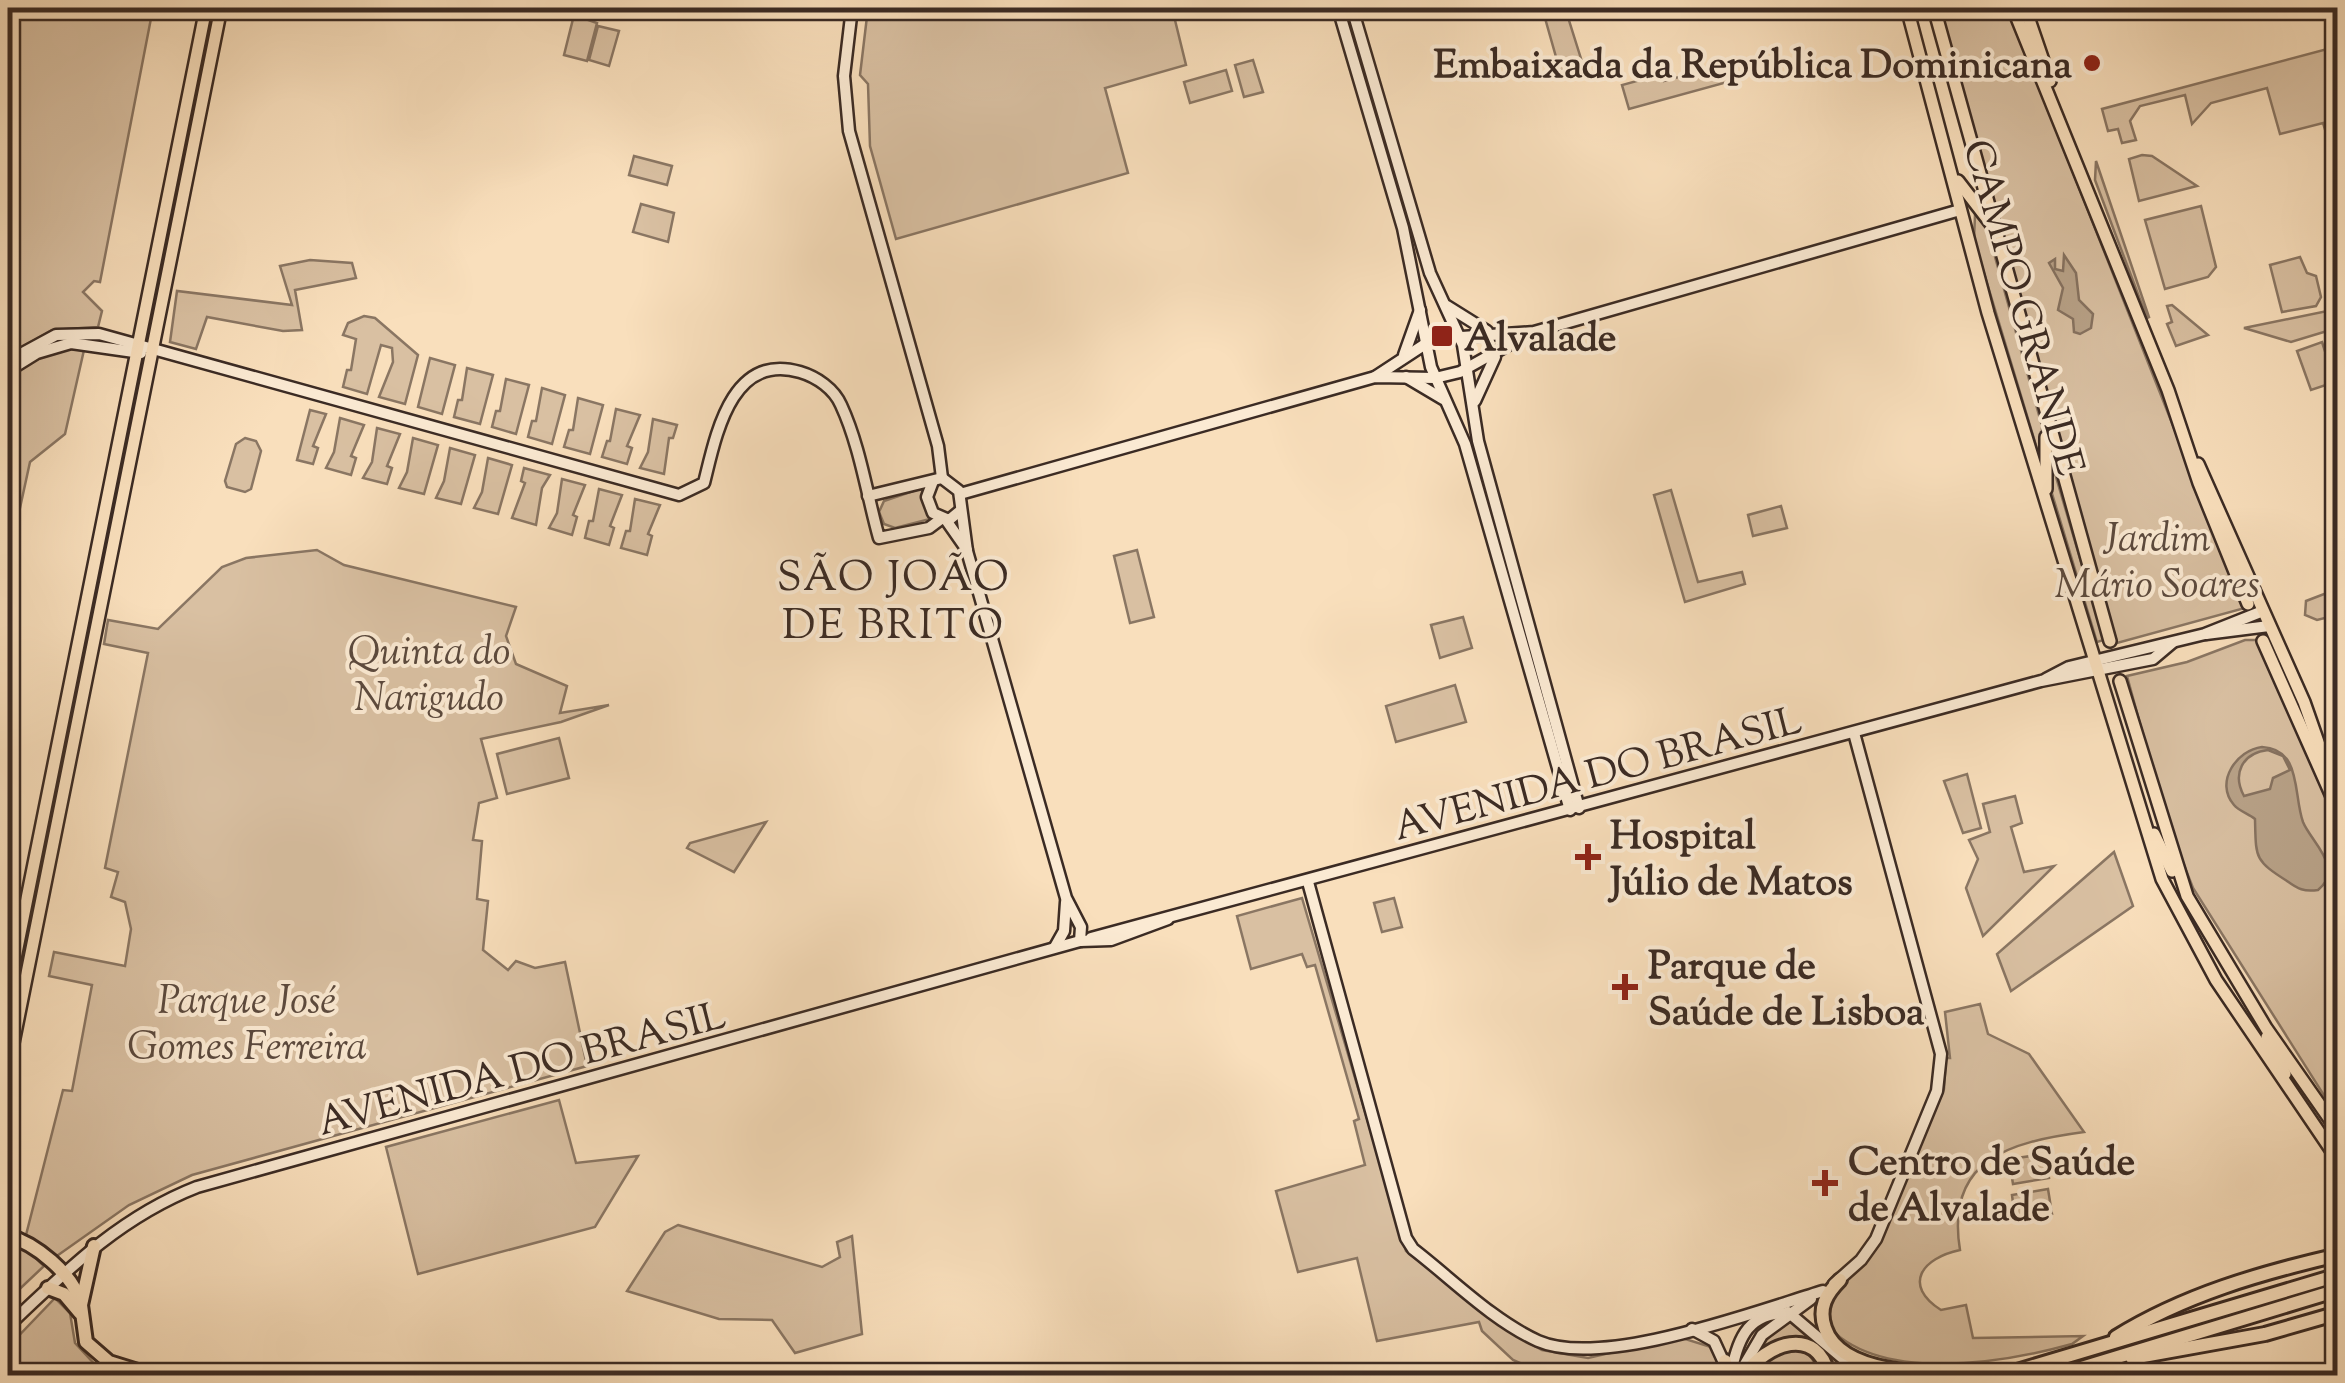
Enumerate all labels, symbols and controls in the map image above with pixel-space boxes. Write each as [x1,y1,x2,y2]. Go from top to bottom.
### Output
place label: Embaixada da República Dominicana [1433,39,2073,96]
marker: Embaixada da República Dominicana [2081,52,2103,74]
street label: CAMPO GRANDE [1946,134,2096,483]
place label: Alvalade [1464,312,1616,369]
marker: Alvalade [1429,323,1455,349]
park label: Jardim Mário Soares [2054,513,2260,616]
district label: SÃO JOÃO DE BRITO [777,550,1011,658]
park label: Quinta do Narigudo [348,626,510,729]
street label: AVENIDA DO BRASIL [1388,694,1809,858]
place label: Hospital Júlio de Matos [1607,810,1853,913]
marker: Hospital Júlio de Matos [1575,844,1601,870]
place label: Parque de Saúde de Lisboa [1648,940,1925,1043]
marker: Parque de Saúde de Lisboa [1612,974,1638,1000]
park label: Parque José Gomes Ferreira [127,975,367,1078]
street label: AVENIDA DO BRASIL [312,989,733,1153]
place label: Centro de Saúde de Alvalade [1848,1136,2135,1239]
marker: Centro de Saúde de Alvalade [1812,1170,1838,1196]

